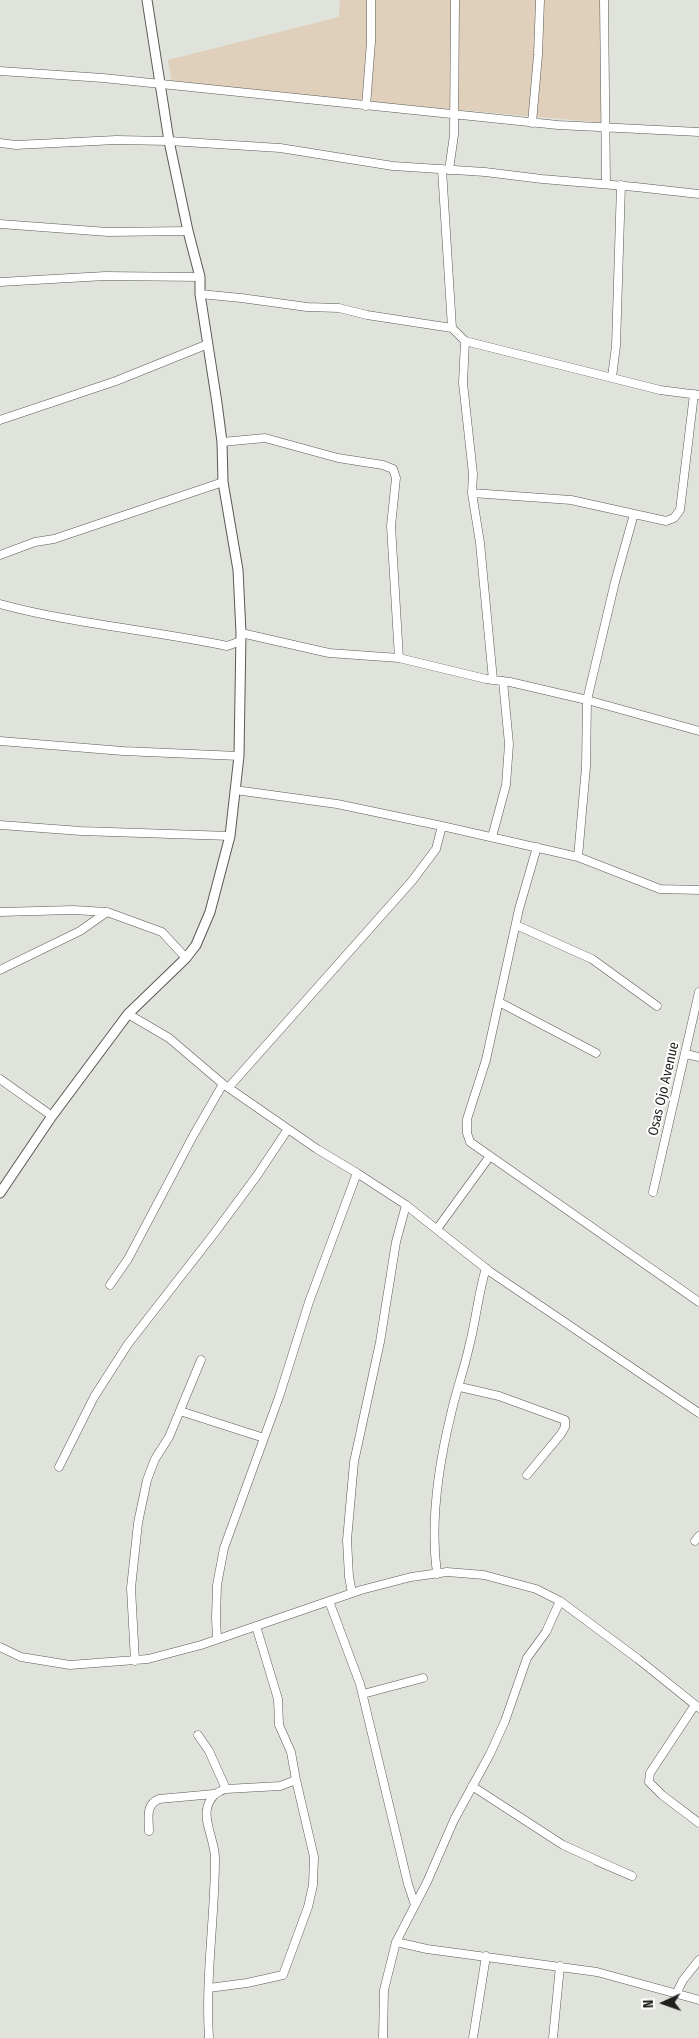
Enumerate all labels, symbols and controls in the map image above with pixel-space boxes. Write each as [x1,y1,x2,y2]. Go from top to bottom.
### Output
street label: Osas Ojo Avenue [645,1040,683,1138]
north arrow [639,1978,689,2028]
text: N [640,1999,657,2008]

